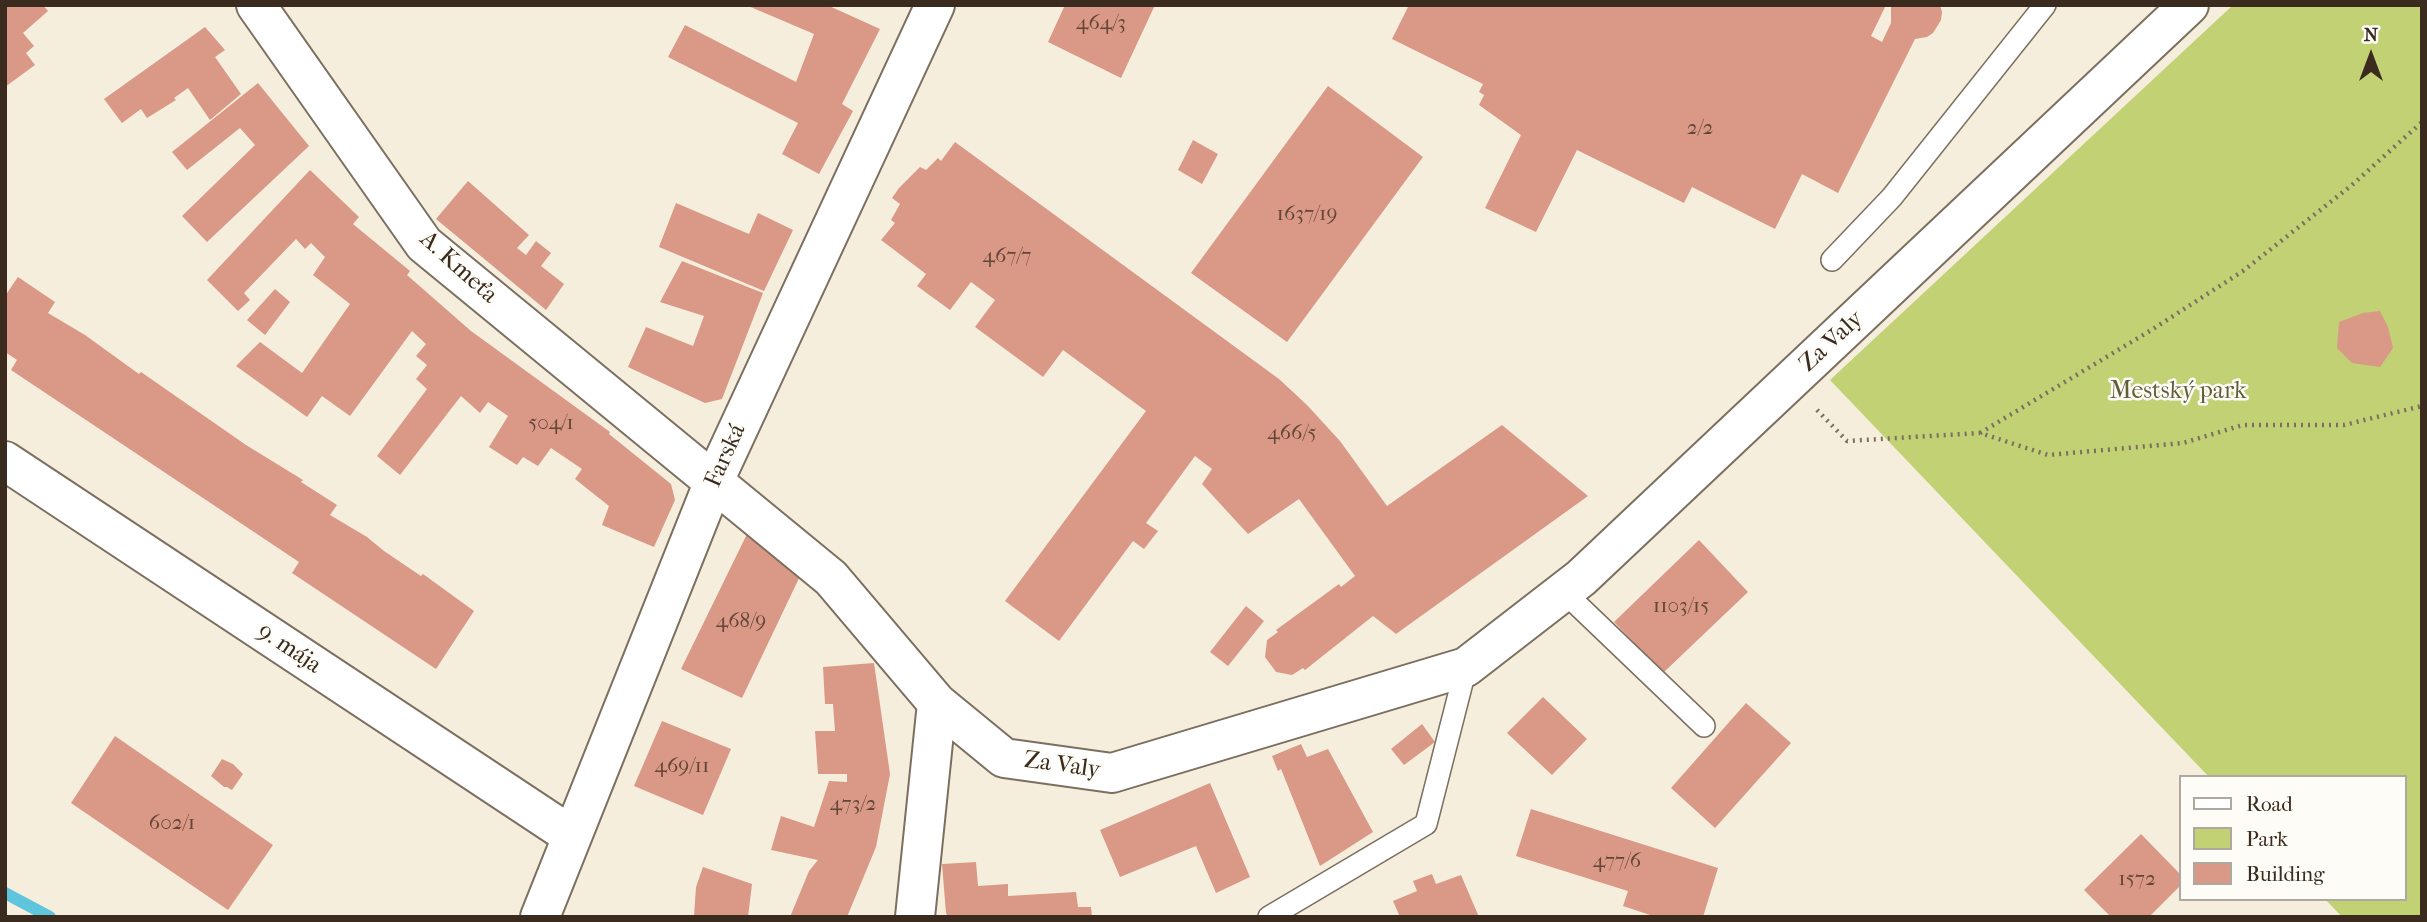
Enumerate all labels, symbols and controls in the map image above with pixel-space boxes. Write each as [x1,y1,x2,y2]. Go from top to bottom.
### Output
house number: 464/3 [1076,11,1126,37]
north arrow [2336,21,2406,91]
text: N [2364,24,2378,46]
house number: 2/2 [1687,116,1713,142]
house number: 1637/19 [1277,202,1337,228]
street label: A. Kmeťa [413,226,503,310]
house number: 467/7 [983,244,1031,270]
street label: Za Valy [1794,305,1870,379]
park label: Mestský park [2110,378,2246,406]
house number: 504/1 [528,411,574,437]
street label: Farská [699,420,753,492]
house number: 466/5 [1267,421,1317,447]
house number: 1103/15 [1653,594,1709,620]
house number: 468/9 [716,609,766,635]
street label: 9. mája [252,617,326,681]
street label: Za Valy [1022,746,1102,786]
house number: 469/11 [655,754,709,780]
legend [2178,775,2406,901]
house number: 473/2 [830,792,876,818]
text: Road [2246,792,2293,816]
house number: 602/1 [149,811,195,837]
text: Park [2246,827,2288,851]
house number: 477/6 [1593,849,1641,875]
text: Building [2246,862,2324,886]
house number: 1572 [2118,867,2156,893]

